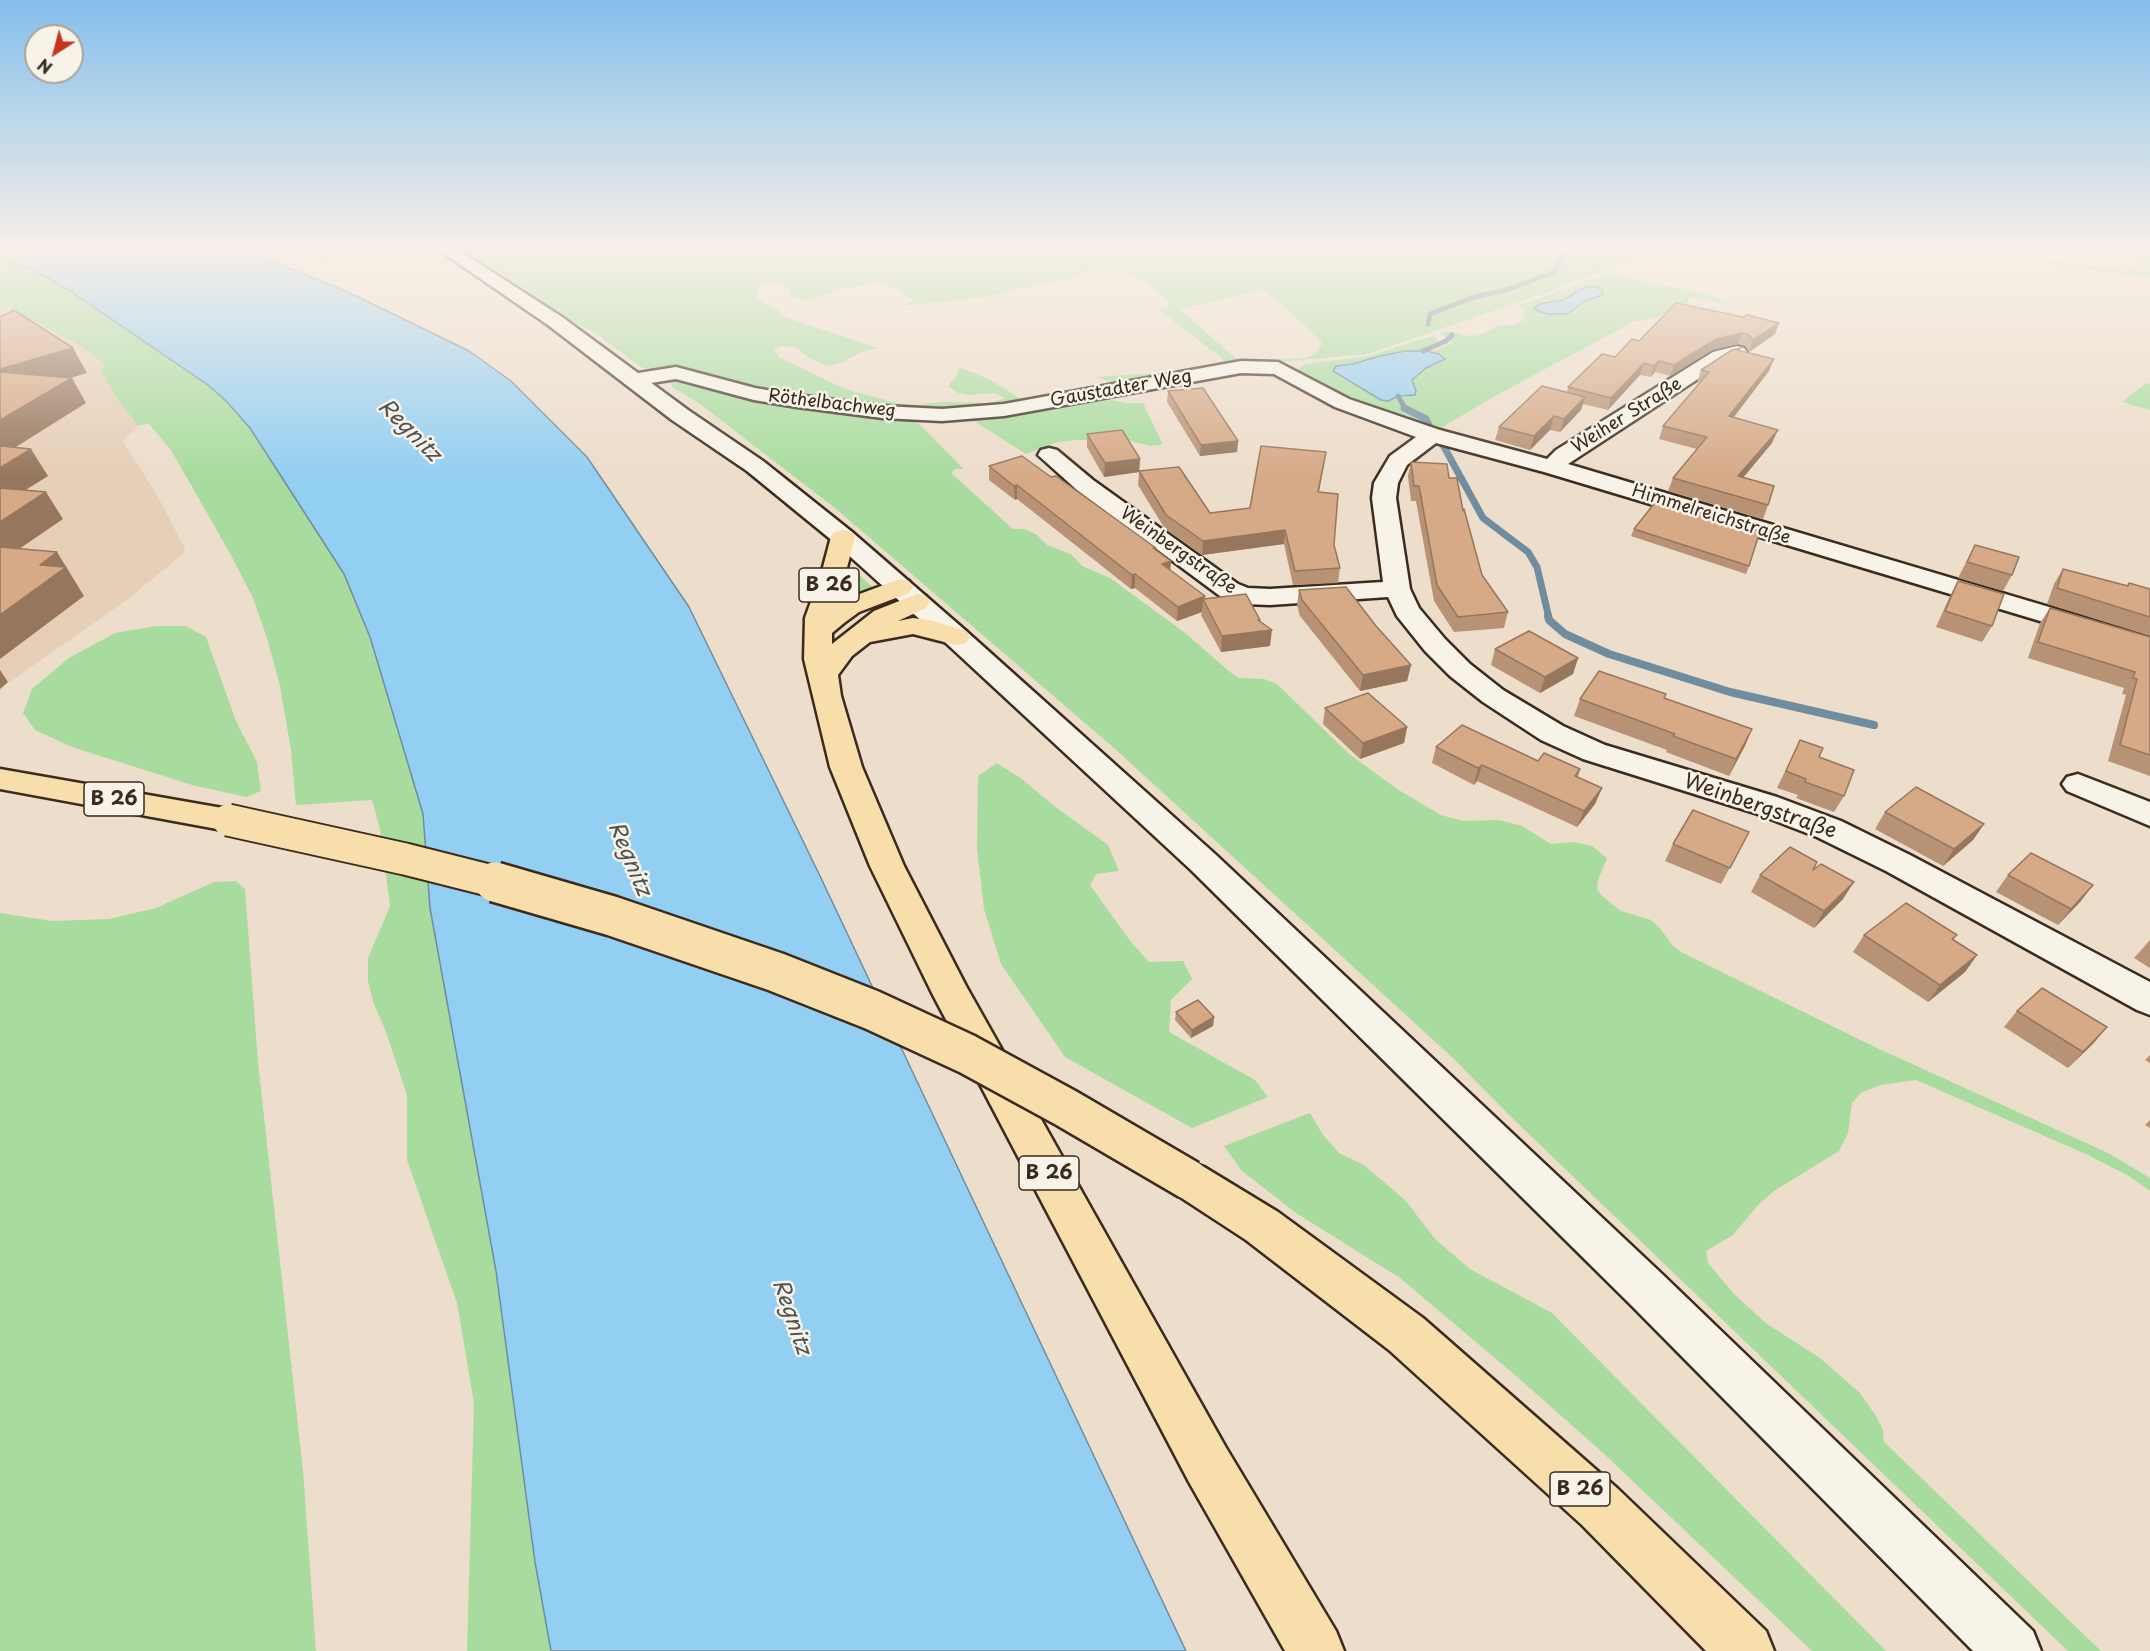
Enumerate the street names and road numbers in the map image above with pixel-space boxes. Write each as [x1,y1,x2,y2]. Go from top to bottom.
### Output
street label: Gaustadter Weg [1049,366,1193,412]
street label: Weiher Straße [1568,374,1686,458]
street label: Röthelbachweg [767,385,897,423]
street label: Himmelreichstraße [1629,481,1793,549]
street label: Weinbergstraße [1116,503,1240,599]
road number: B 26 [799,568,859,602]
street label: Weinbergstraße [1680,769,1840,845]
road number: B 26 [84,782,144,816]
road number: B 26 [1019,1156,1079,1190]
road number: B 26 [1550,1472,1610,1506]

